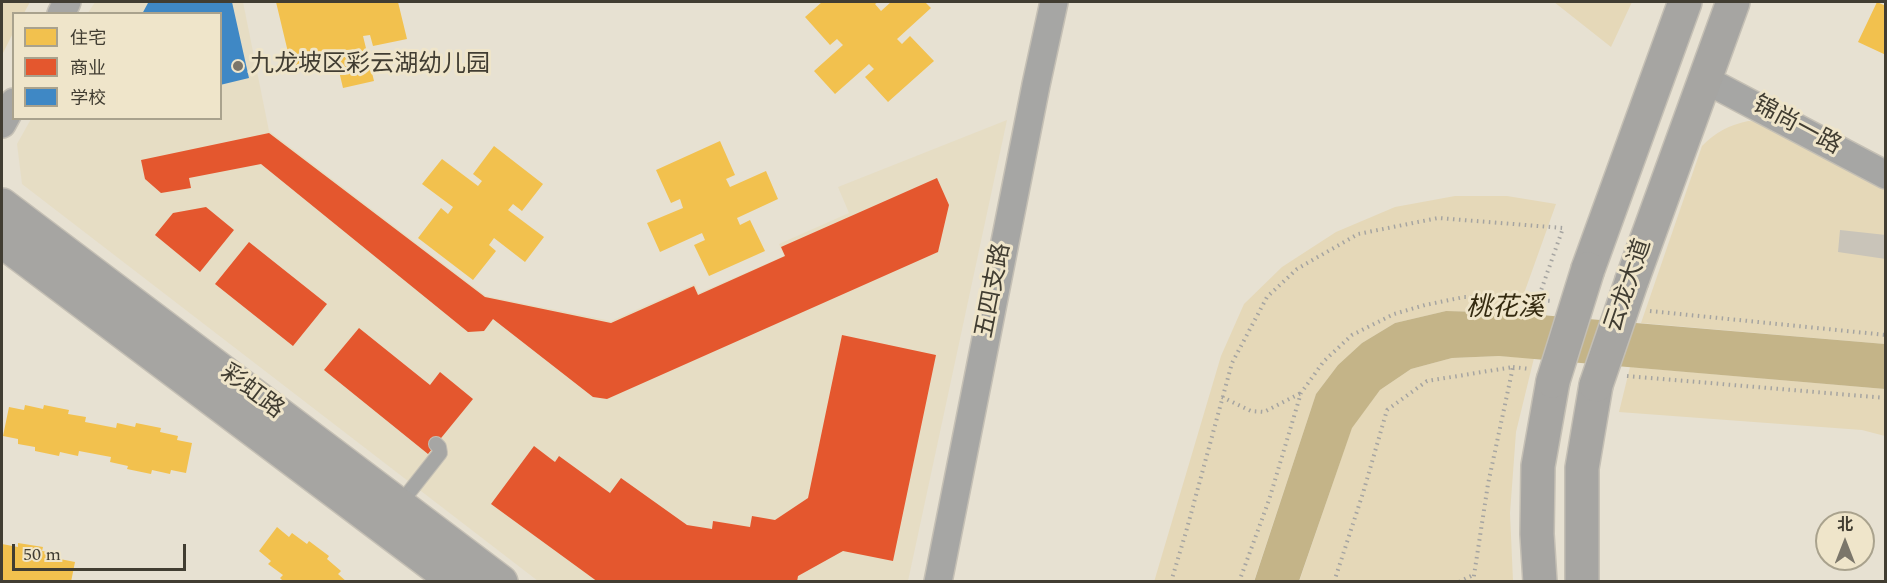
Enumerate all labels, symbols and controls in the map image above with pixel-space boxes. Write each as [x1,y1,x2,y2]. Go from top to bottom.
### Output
legend [12,12,222,120]
text: 住宅 [70,25,106,52]
place label: 九龙坡区彩云湖幼儿园 [250,52,490,80]
text: 商业 [70,55,106,82]
marker: 九龙坡区彩云湖幼儿园 [231,59,245,73]
text: 学校 [70,85,106,112]
street label: 锦尚一路 [1747,92,1845,162]
street label: 云龙大道 [1601,236,1659,336]
street label: 五四支路 [972,241,1018,341]
water label: 桃花溪 [1466,294,1544,326]
street label: 彩虹路 [214,360,288,426]
north arrow [1815,511,1875,571]
text: 北 [1837,513,1853,537]
scale bar [15,532,189,570]
text: 50 m [23,541,61,568]

